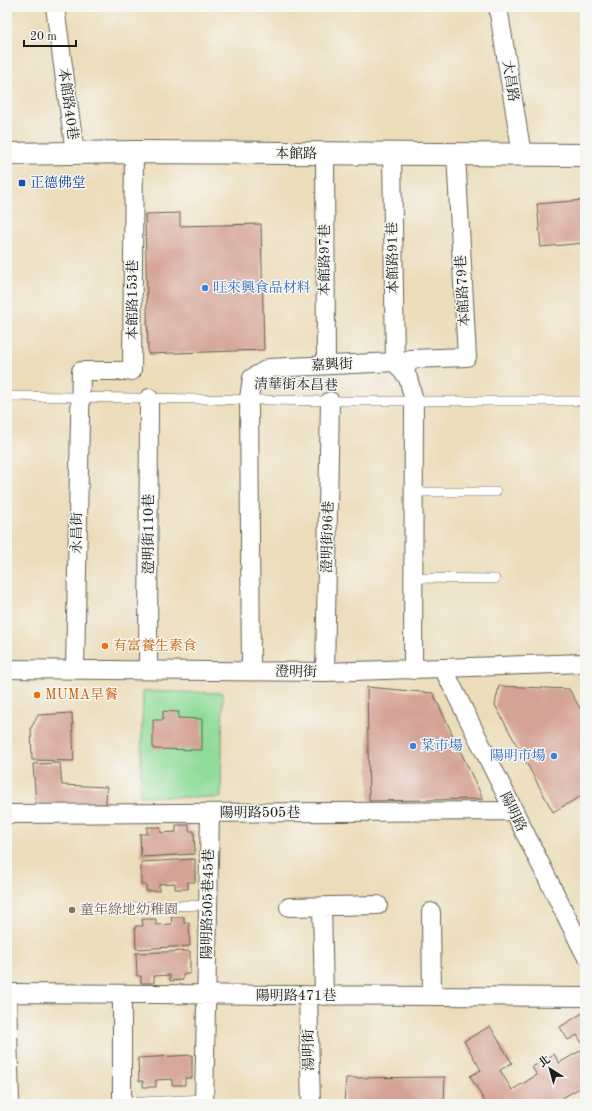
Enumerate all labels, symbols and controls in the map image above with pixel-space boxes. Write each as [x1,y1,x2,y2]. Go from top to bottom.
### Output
scale bar [24,22,76,48]
text: 20 m [30,31,57,43]
street label: 大昌路 [500,59,521,103]
street label: 本館路40巷 [56,67,81,141]
street label: 本館路 [275,146,317,161]
place label: 正德佛堂 [30,175,86,190]
marker: 正德佛堂 [17,178,27,188]
street label: 本館路91巷 [384,222,401,294]
street label: 本館路97巷 [317,224,332,296]
street label: 本館路79巷 [453,255,472,327]
street label: 本館路153巷 [125,260,140,340]
place label: 旺來興食品材料 [213,280,311,295]
marker: 旺來興食品材料 [200,283,210,293]
street label: 嘉興街 [311,356,353,373]
street label: 清華街本昌巷 [254,376,338,393]
street label: 澄明街110巷 [141,494,156,574]
street label: 澄明街96巷 [319,501,336,573]
street label: 永昌街 [69,512,84,554]
place label: 有富養生素食 [113,638,197,653]
marker: 有富養生素食 [100,641,110,651]
street label: 澄明街 [275,664,317,679]
place label: MUMA早餐 [45,687,118,702]
marker: MUMA早餐 [32,690,42,700]
place label: 菜市場 [421,738,463,753]
marker: 菜市場 [408,741,418,751]
place label: 陽明市場 [490,748,546,763]
marker: 陽明市場 [549,751,559,761]
street label: 陽明路 [498,790,529,834]
street label: 陽明路505巷 [220,805,300,820]
street label: 陽明路505巷45巷 [199,849,216,959]
place label: 童年綠地幼稚園 [80,902,178,917]
marker: 童年綠地幼稚園 [67,905,77,915]
street label: 陽明路471巷 [256,988,336,1003]
street label: 湯明街 [301,1029,316,1071]
north arrow [530,1049,570,1089]
text: 北 [536,1053,553,1070]

